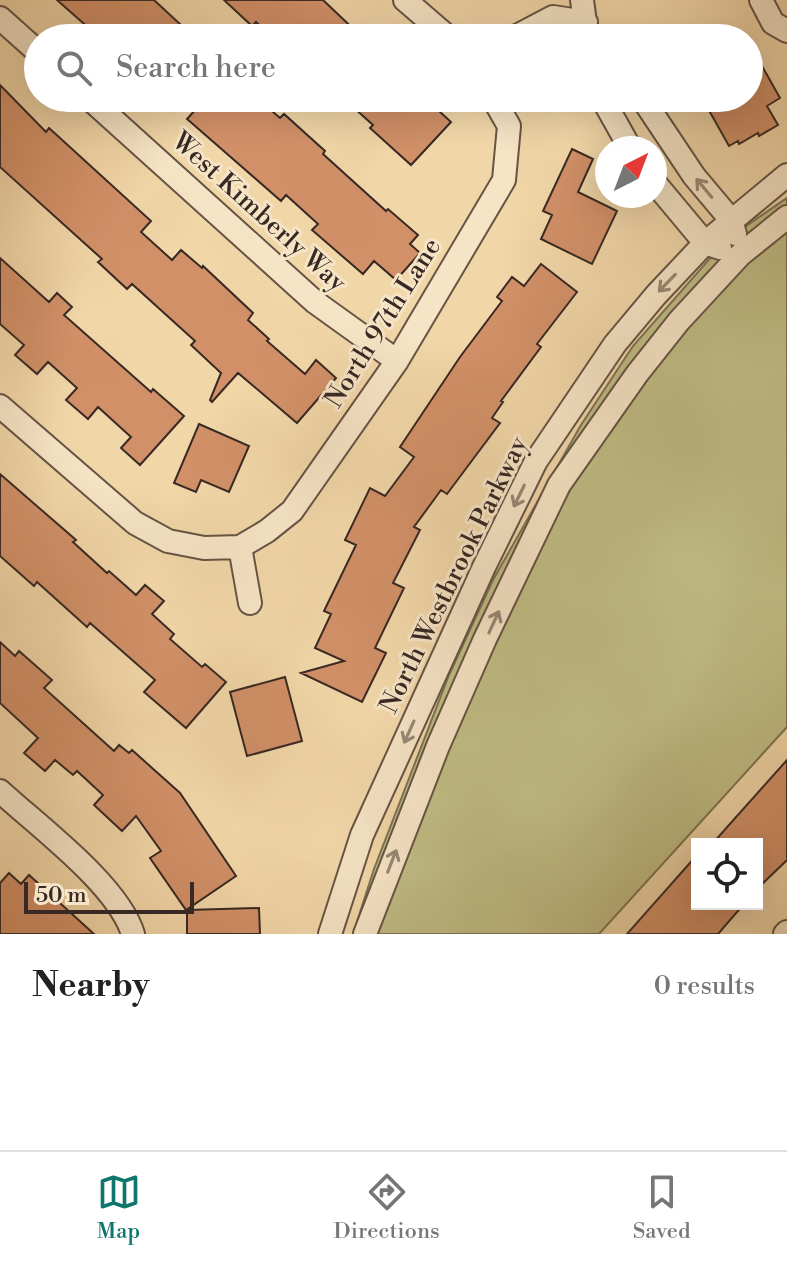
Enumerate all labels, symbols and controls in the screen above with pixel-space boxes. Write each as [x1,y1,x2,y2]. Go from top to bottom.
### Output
search box [24,24,763,112]
icon: search [52,46,96,90]
text: Search here [116,49,276,87]
street label: West Kimberly Way [164,125,353,299]
north arrow [595,136,667,208]
one-way arrow [695,178,713,199]
street label: North 97th Lane [318,232,448,414]
one-way arrow [658,273,677,292]
street label: North Westbrook Parkway [373,431,535,719]
one-way arrow [511,483,526,507]
one-way arrow [487,610,502,634]
one-way arrow [401,719,416,743]
map controls [691,838,763,910]
button: locate [691,838,763,910]
one-way arrow [386,849,401,874]
scale bar [24,878,194,914]
text: 50 m [36,882,87,909]
text: Nearby [32,965,150,1007]
text: 0 results [654,970,755,1002]
tab: Map [97,1170,141,1245]
tab: Directions [334,1170,440,1245]
tab: Saved [633,1170,690,1245]

